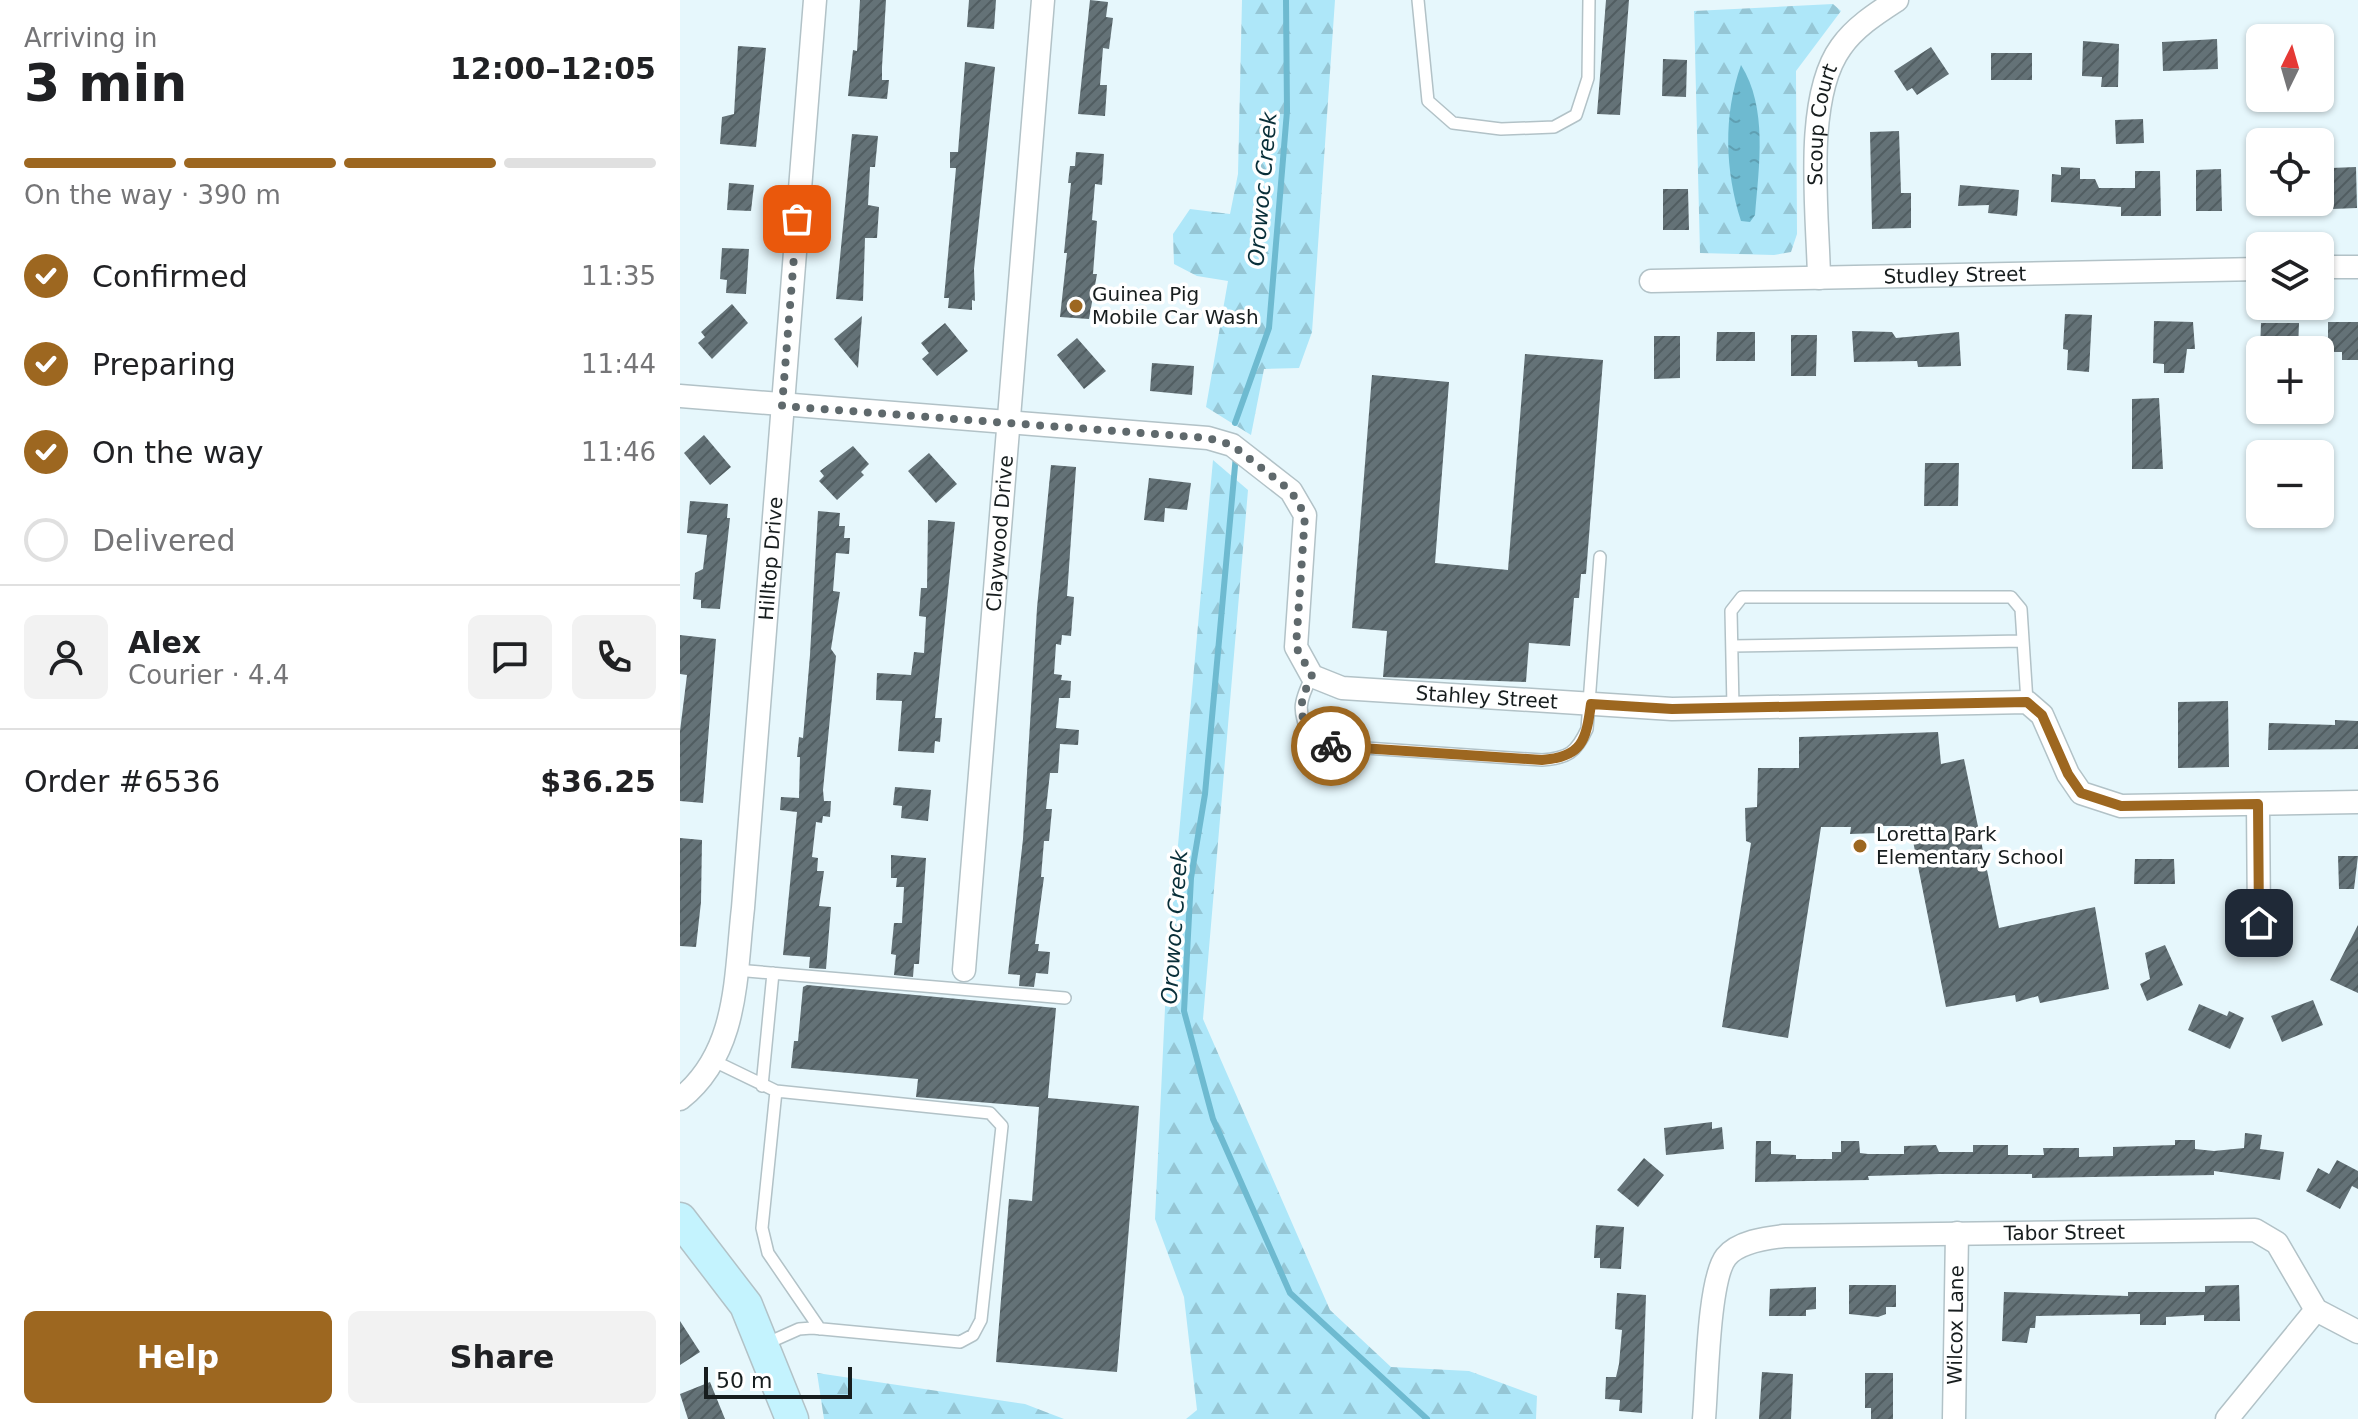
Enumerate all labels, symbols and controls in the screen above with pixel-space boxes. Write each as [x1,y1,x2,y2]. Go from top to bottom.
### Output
text: Arriving in [24,23,158,53]
north arrow [2246,24,2334,112]
map controls [2246,24,2334,528]
text: 12:00–12:05 [450,51,656,86]
text: 3 min [24,53,187,113]
street label: Scoup Court [1803,60,1842,186]
water label: Orowoc Creek [1243,110,1282,267]
button: locate [2246,128,2334,216]
text: On the way · 390 m [24,180,281,210]
pin [763,185,831,253]
icon: bag [775,197,819,241]
button: layers [2246,232,2334,320]
icon: check [24,254,68,298]
text: Confirmed [92,259,248,294]
text: 11:35 [581,261,656,291]
street label: Studley Street [1883,262,2027,288]
place label: Guinea Pig Mobile Car Wash [1092,282,1259,329]
marker: Guinea Pig Mobile Car Wash [1067,297,1085,315]
button: + [2246,336,2334,424]
icon: check [24,342,68,386]
text: Preparing [92,347,236,382]
text: 11:44 [581,349,656,379]
icon: check [24,430,68,474]
text: On the way [92,435,264,470]
text: 11:46 [581,437,656,467]
button: − [2246,440,2334,528]
street label: Claywood Drive [981,454,1018,613]
street label: Hilltop Drive [754,496,788,621]
text: Delivered [92,523,236,558]
button: person [24,615,108,699]
button: chat [468,615,552,699]
button: phone [572,615,656,699]
text: Alex [128,625,201,660]
text: Courier · 4.4 [128,660,289,690]
street label: Stahley Street [1415,681,1559,714]
courier [1291,706,1371,786]
icon: bike [1309,724,1353,768]
text: Order #6536 [24,764,220,799]
text: $36.25 [540,764,656,799]
place label: Loretta Park Elementary School [1876,822,2064,869]
marker: Loretta Park Elementary School [1851,837,1869,855]
water label: Orowoc Creek [1157,848,1192,1005]
pin [2225,889,2293,957]
icon: home [2237,901,2281,945]
street label: Tabor Street [2002,1220,2125,1245]
street label: Wilcox Lane [1943,1265,1968,1385]
button: Help [24,1311,332,1403]
button: Share [348,1311,656,1403]
scale bar [704,1363,852,1399]
text: 50 m [716,1368,772,1393]

